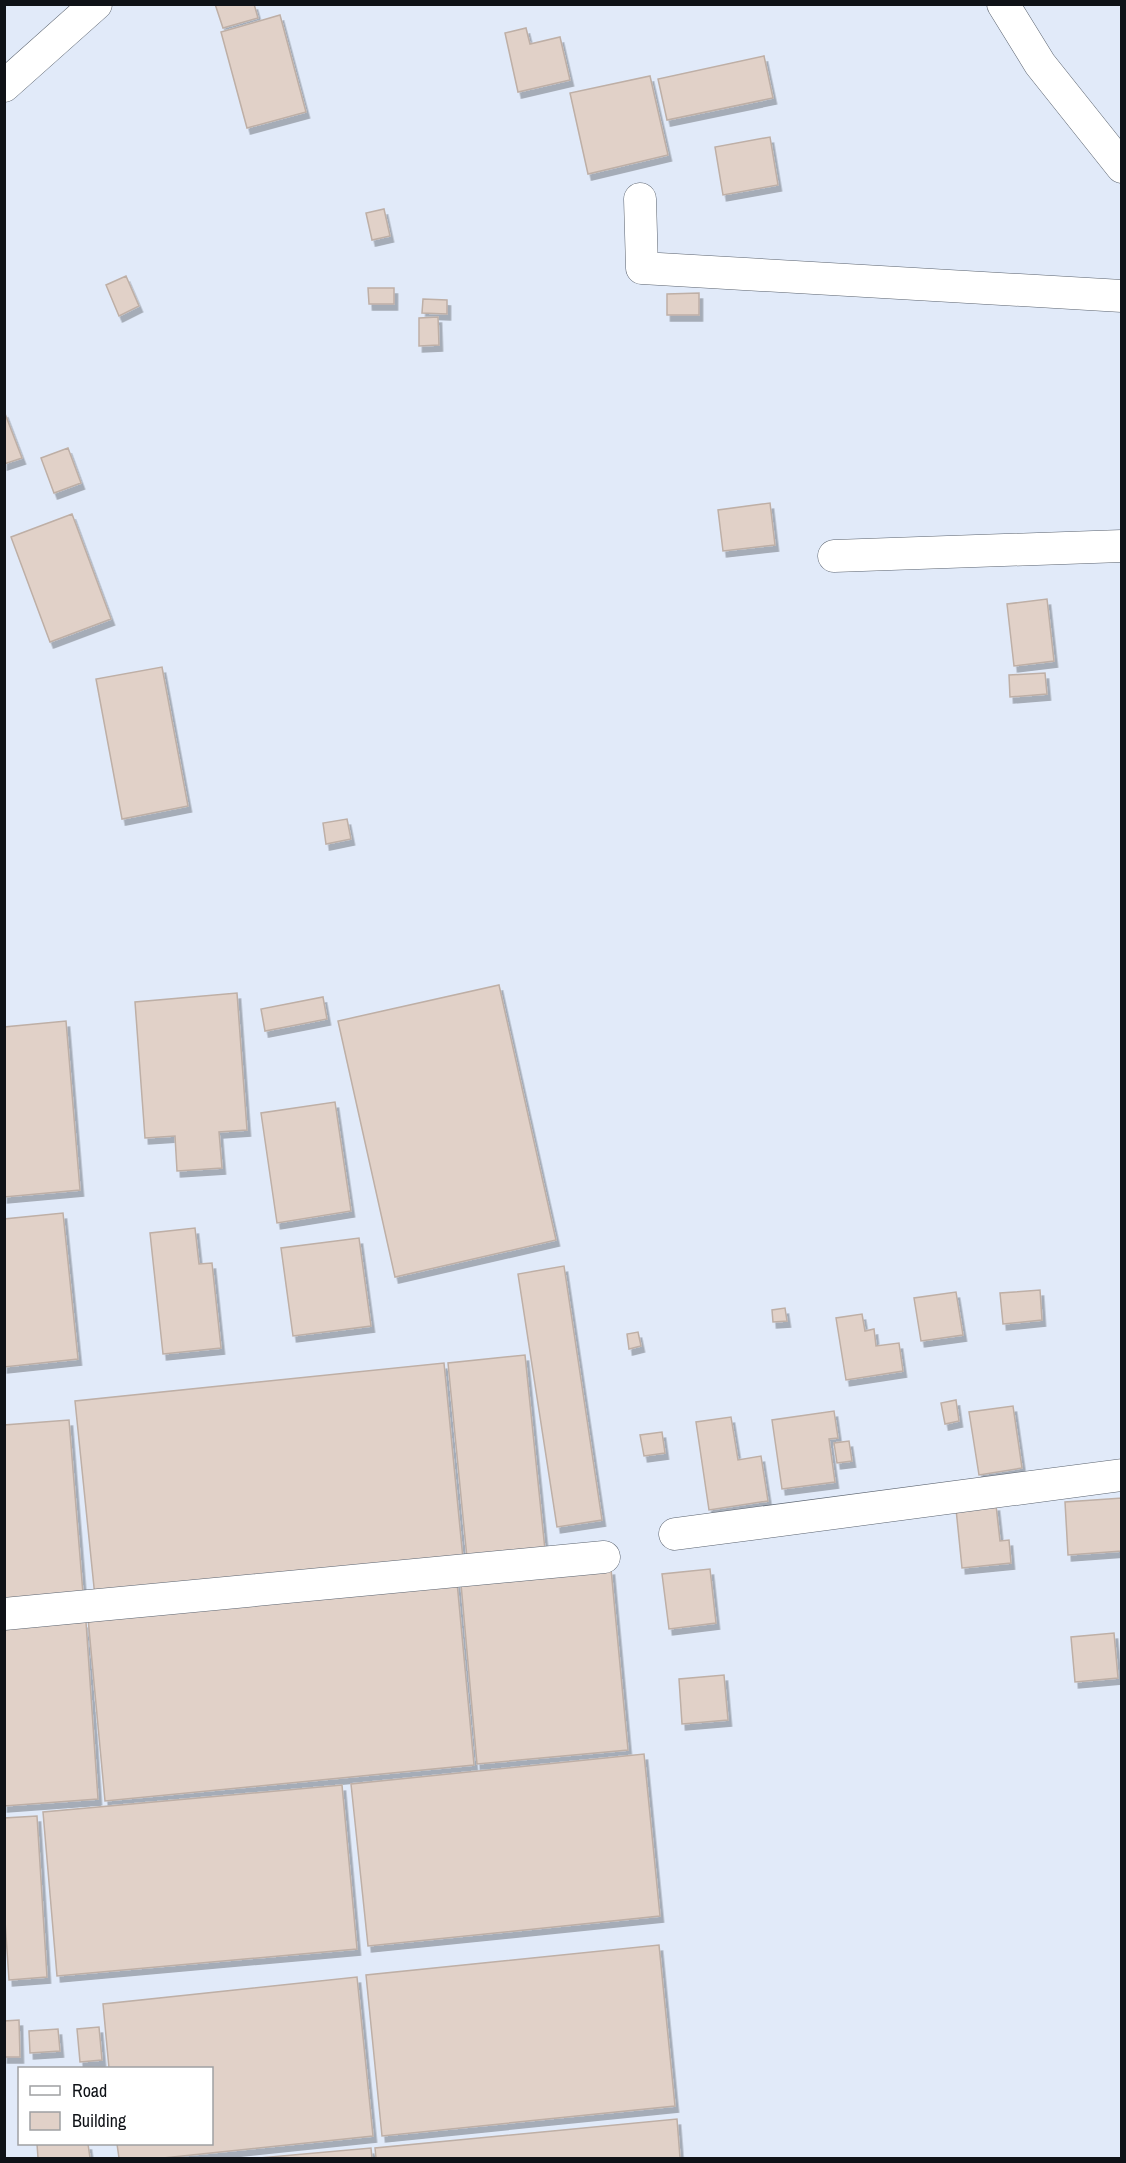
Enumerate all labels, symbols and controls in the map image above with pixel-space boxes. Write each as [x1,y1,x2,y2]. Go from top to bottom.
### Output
legend [18,2067,213,2145]
text: Road [72,2078,107,2103]
text: Building [72,2108,127,2133]

